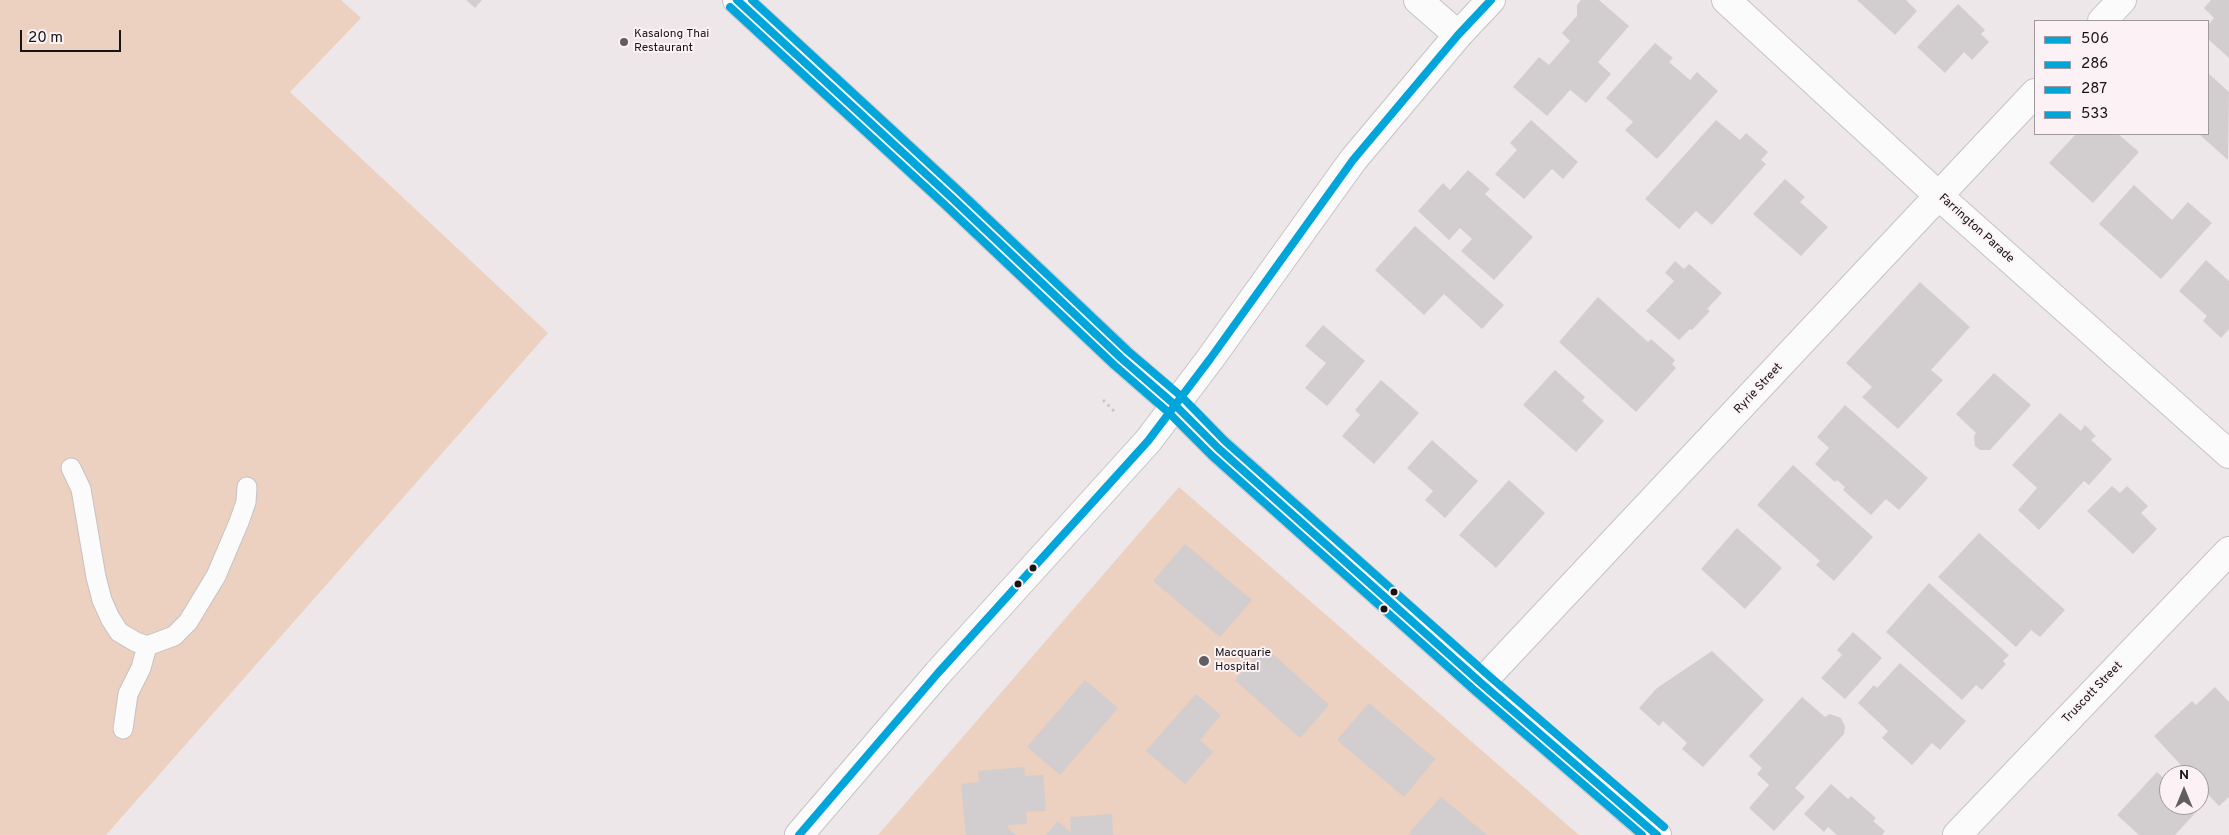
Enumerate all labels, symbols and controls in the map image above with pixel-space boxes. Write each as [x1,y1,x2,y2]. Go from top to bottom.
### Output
scale bar [22,20,124,52]
legend [2034,20,2209,135]
place label: Kasalong Thai Restaurant [634,28,709,56]
text: 20 m [28,29,63,48]
text: 506 [2081,30,2109,49]
marker: Kasalong Thai Restaurant [618,36,630,48]
text: 286 [2081,55,2108,74]
text: 287 [2081,80,2107,99]
text: 533 [2081,105,2108,124]
street label: Farrington Parade [1935,191,2017,267]
street label: Ryrie Street [1732,361,1786,417]
unlabelled marker [1028,563,1038,573]
unlabelled marker [1013,579,1023,589]
unlabelled marker [1389,587,1399,597]
unlabelled marker [1379,604,1389,614]
place label: Macquarie Hospital [1215,647,1271,675]
marker: Macquarie Hospital [1197,654,1211,668]
street label: Truscott Street [2060,659,2126,727]
north arrow [2159,765,2209,815]
text: N [2179,767,2189,784]

